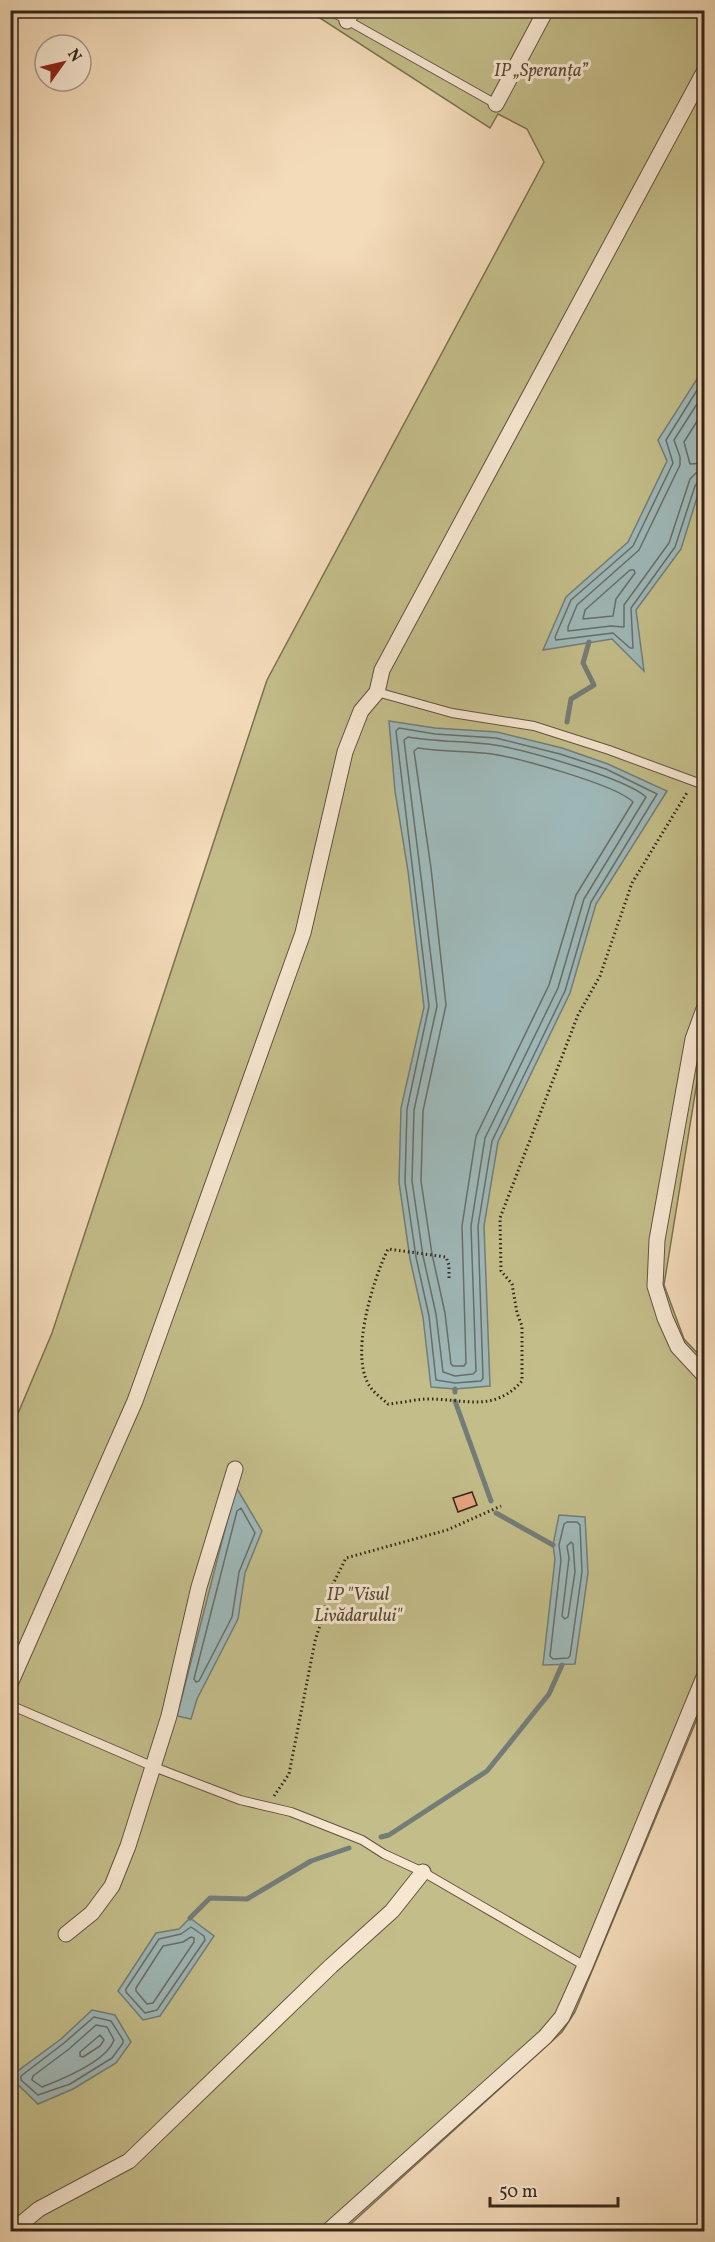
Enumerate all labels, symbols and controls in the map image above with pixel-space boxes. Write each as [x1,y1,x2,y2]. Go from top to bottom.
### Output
north arrow [33,33,93,93]
text: N [61,45,86,67]
park label: IP „Speranța” [494,59,589,84]
park label: IP "Visul Livădarului" [314,1583,403,1629]
scale bar [490,2170,618,2208]
text: 50 m [499,2180,538,2205]

